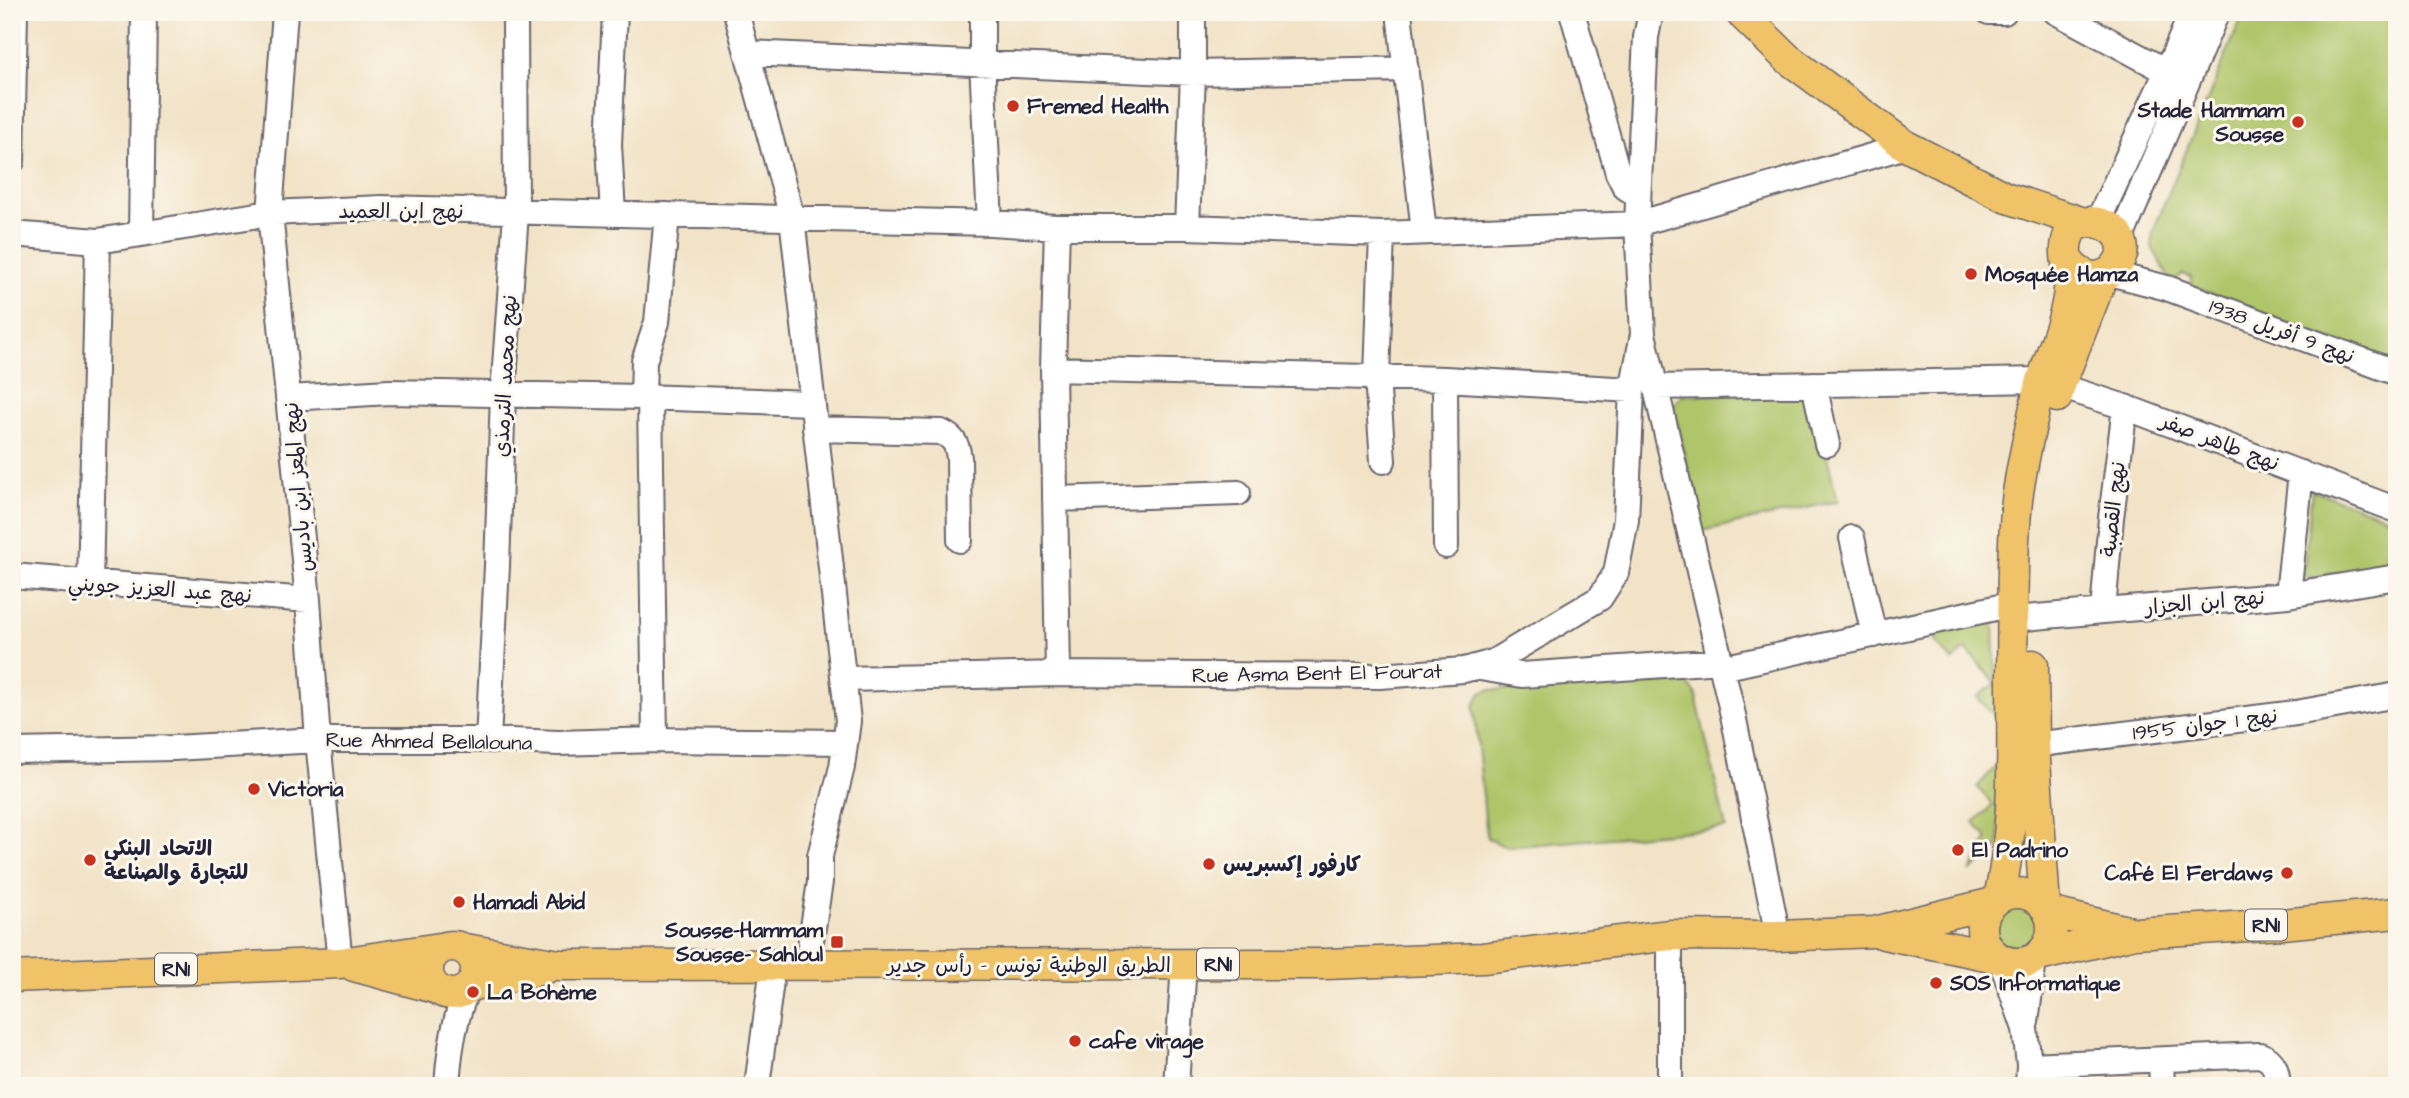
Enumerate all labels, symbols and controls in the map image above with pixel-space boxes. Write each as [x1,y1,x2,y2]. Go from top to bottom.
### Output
place label: Fremed Health [1027,92,1169,121]
place label: Stade Hammam Sousse [2137,96,2285,149]
marker: Fremed Health [1005,98,1021,114]
marker: Stade Hammam Sousse [2290,114,2306,130]
street label: نهج ابن العميد [338,197,464,226]
place label: Mosquée Hamza [1985,260,2138,290]
marker: Mosquée Hamza [1963,266,1979,282]
street label: نهج 9 أفريل 1938 [2205,292,2358,371]
street label: نهج محمد الترمذي [487,294,524,458]
street label: نهج المعز ابن باديس [277,401,320,573]
street label: نهج طاهر صفر [2154,406,2283,478]
street label: نهج القصبة [2094,460,2133,558]
street label: نهج عبد العزيز جويني [67,569,253,614]
street label: نهج ابن الجزار [2142,583,2266,622]
street label: Rue Asma Bent El Fourat [1192,657,1443,690]
street label: نهج 1 جوان 1955 [2131,701,2279,748]
street label: Rue Ahmed Bellalouna [325,725,533,758]
place label: Victoria [267,775,344,804]
marker: Victoria [246,781,262,797]
place label: الاتحاد البنكي للتجارة والصناعة [104,834,248,887]
place label: El Padrino [1972,836,2068,865]
marker: El Padrino [1950,842,1966,858]
place label: كارفور إكسبريس [1223,850,1362,879]
marker: الاتحاد البنكي للتجارة والصناعة [82,852,98,868]
marker: كارفور إكسبريس [1201,856,1217,872]
place label: Café El Ferdaws [2105,859,2273,888]
marker: Café El Ferdaws [2279,865,2295,881]
place label: Hamadi Abid [473,888,585,917]
marker: Hamadi Abid [451,894,467,910]
road number: RN1 [2245,909,2287,940]
place label: Sousse-Hammam Sousse- Sahloul [664,916,824,969]
marker: Sousse-Hammam Sousse- Sahloul [829,934,845,950]
road number: RN1 [1197,948,1239,980]
street label: الطريق الوطنية تونس - رأس جدير [885,951,1171,980]
road number: RN1 [155,953,197,984]
place label: SOS Informatique [1949,969,2121,999]
marker: SOS Informatique [1928,975,1944,991]
place label: La Bohème [487,978,597,1007]
marker: La Bohème [465,984,481,1000]
place label: cafe virage [1089,1027,1204,1058]
marker: cafe virage [1067,1033,1083,1049]

